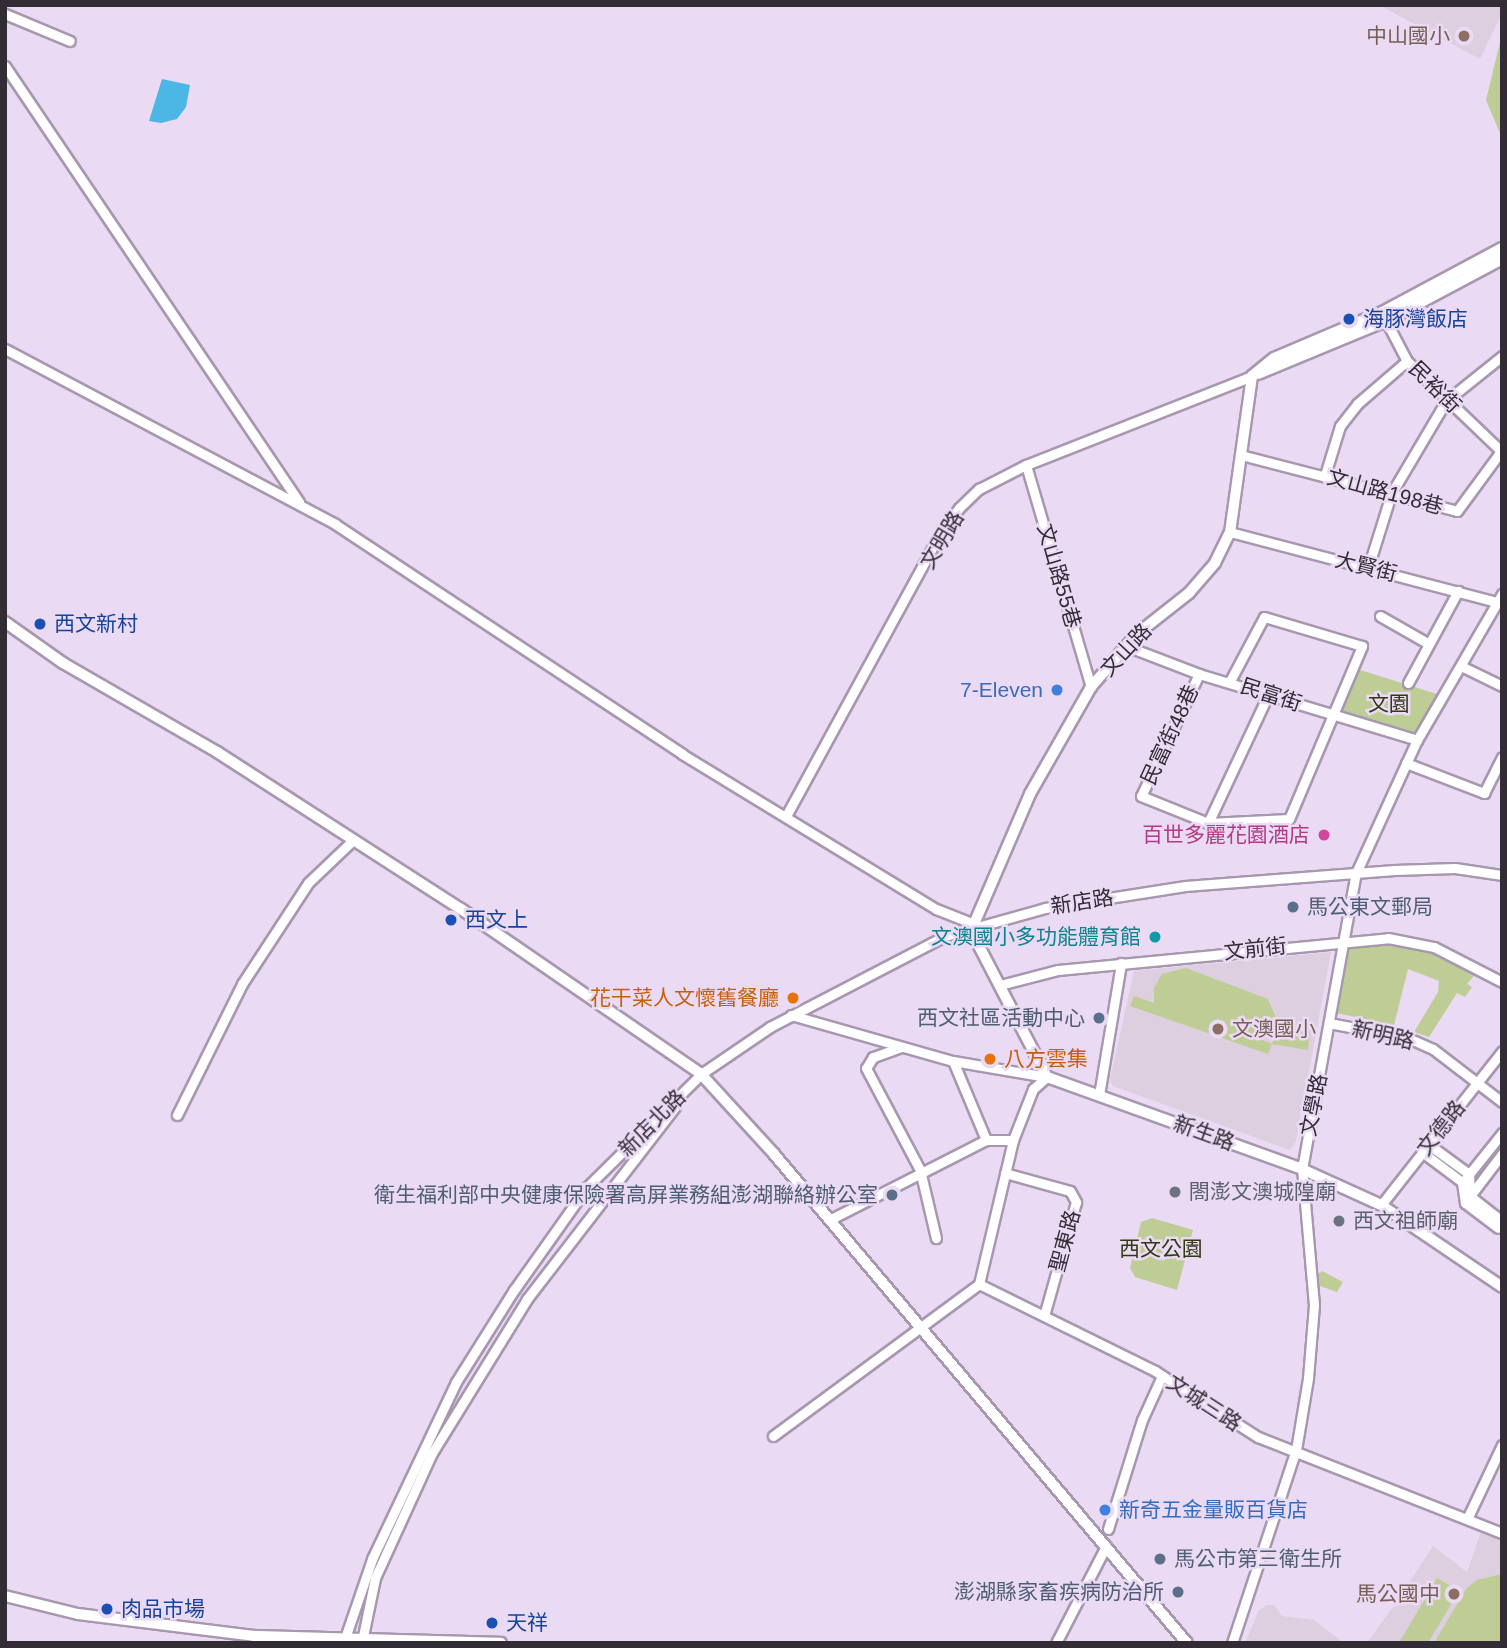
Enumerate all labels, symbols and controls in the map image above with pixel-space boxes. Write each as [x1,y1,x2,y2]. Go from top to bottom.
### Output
place label: 中山國小 [1366,23,1450,49]
marker: 中山國小 [1456,28,1472,44]
place label: 海豚灣飯店 [1363,306,1468,332]
marker: 海豚灣飯店 [1341,311,1357,327]
street label: 民裕街 [1404,356,1466,418]
street label: 文山路198巷 [1324,464,1446,520]
street label: 文明路 [915,507,969,573]
street label: 文山路55巷 [1032,521,1086,631]
street label: 大賢街 [1332,547,1400,587]
place label: 西文新村 [54,611,138,637]
marker: 西文新村 [32,616,48,632]
street label: 文山路 [1095,618,1157,682]
street label: 民富街 [1237,673,1305,717]
place label: 7-Eleven [960,677,1043,703]
street label: 民富街48巷 [1136,681,1204,789]
marker: 7-Eleven [1049,682,1065,698]
park label: 文園 [1368,691,1410,717]
place label: 百世多麗花園酒店 [1142,822,1310,848]
marker: 百世多麗花園酒店 [1316,827,1332,843]
street label: 新店路 [1049,885,1115,919]
place label: 馬公東文郵局 [1307,894,1433,920]
marker: 馬公東文郵局 [1285,899,1301,915]
place label: 西文上 [465,907,528,933]
marker: 西文上 [443,912,459,928]
place label: 文澳國小多功能體育館 [931,924,1141,950]
marker: 文澳國小多功能體育館 [1147,929,1163,945]
street label: 文前街 [1222,933,1288,965]
place label: 花干菜人文懷舊餐廳 [590,985,779,1011]
marker: 花干菜人文懷舊餐廳 [785,990,801,1006]
place label: 西文社區活動中心 [917,1005,1085,1031]
marker: 西文社區活動中心 [1091,1010,1107,1026]
place label: 文澳國小 [1232,1016,1316,1042]
street label: 新明路 [1349,1016,1417,1054]
marker: 文澳國小 [1210,1021,1226,1037]
place label: 八方雲集 [1004,1046,1088,1072]
marker: 八方雲集 [982,1051,998,1067]
street label: 文學路 [1296,1072,1332,1138]
street label: 新店北路 [613,1084,691,1162]
street label: 文德路 [1412,1095,1470,1161]
street label: 新生路 [1170,1110,1238,1156]
place label: 閤澎文澳城隍廟 [1189,1179,1336,1205]
place label: 衛生福利部中央健康保險署高屏業務組澎湖聯絡辦公室 [374,1182,878,1208]
marker: 閤澎文澳城隍廟 [1167,1184,1183,1200]
marker: 衛生福利部中央健康保險署高屏業務組澎湖聯絡辦公室 [884,1187,900,1203]
street label: 聖東路 [1045,1207,1085,1275]
place label: 西文祖師廟 [1353,1208,1458,1234]
marker: 西文祖師廟 [1331,1213,1347,1229]
park label: 西文公園 [1119,1236,1203,1262]
street label: 文城三路 [1162,1370,1246,1436]
place label: 新奇五金量販百貨店 [1119,1497,1308,1523]
marker: 新奇五金量販百貨店 [1097,1502,1113,1518]
place label: 馬公市第三衛生所 [1174,1546,1342,1572]
marker: 馬公市第三衛生所 [1152,1551,1168,1567]
place label: 澎湖縣家畜疾病防治所 [954,1579,1164,1605]
place label: 馬公國中 [1356,1581,1440,1607]
marker: 澎湖縣家畜疾病防治所 [1170,1584,1186,1600]
marker: 馬公國中 [1446,1586,1462,1602]
place label: 肉品市場 [121,1596,205,1622]
marker: 肉品市場 [99,1601,115,1617]
place label: 天祥 [506,1610,548,1636]
marker: 天祥 [484,1615,500,1631]

